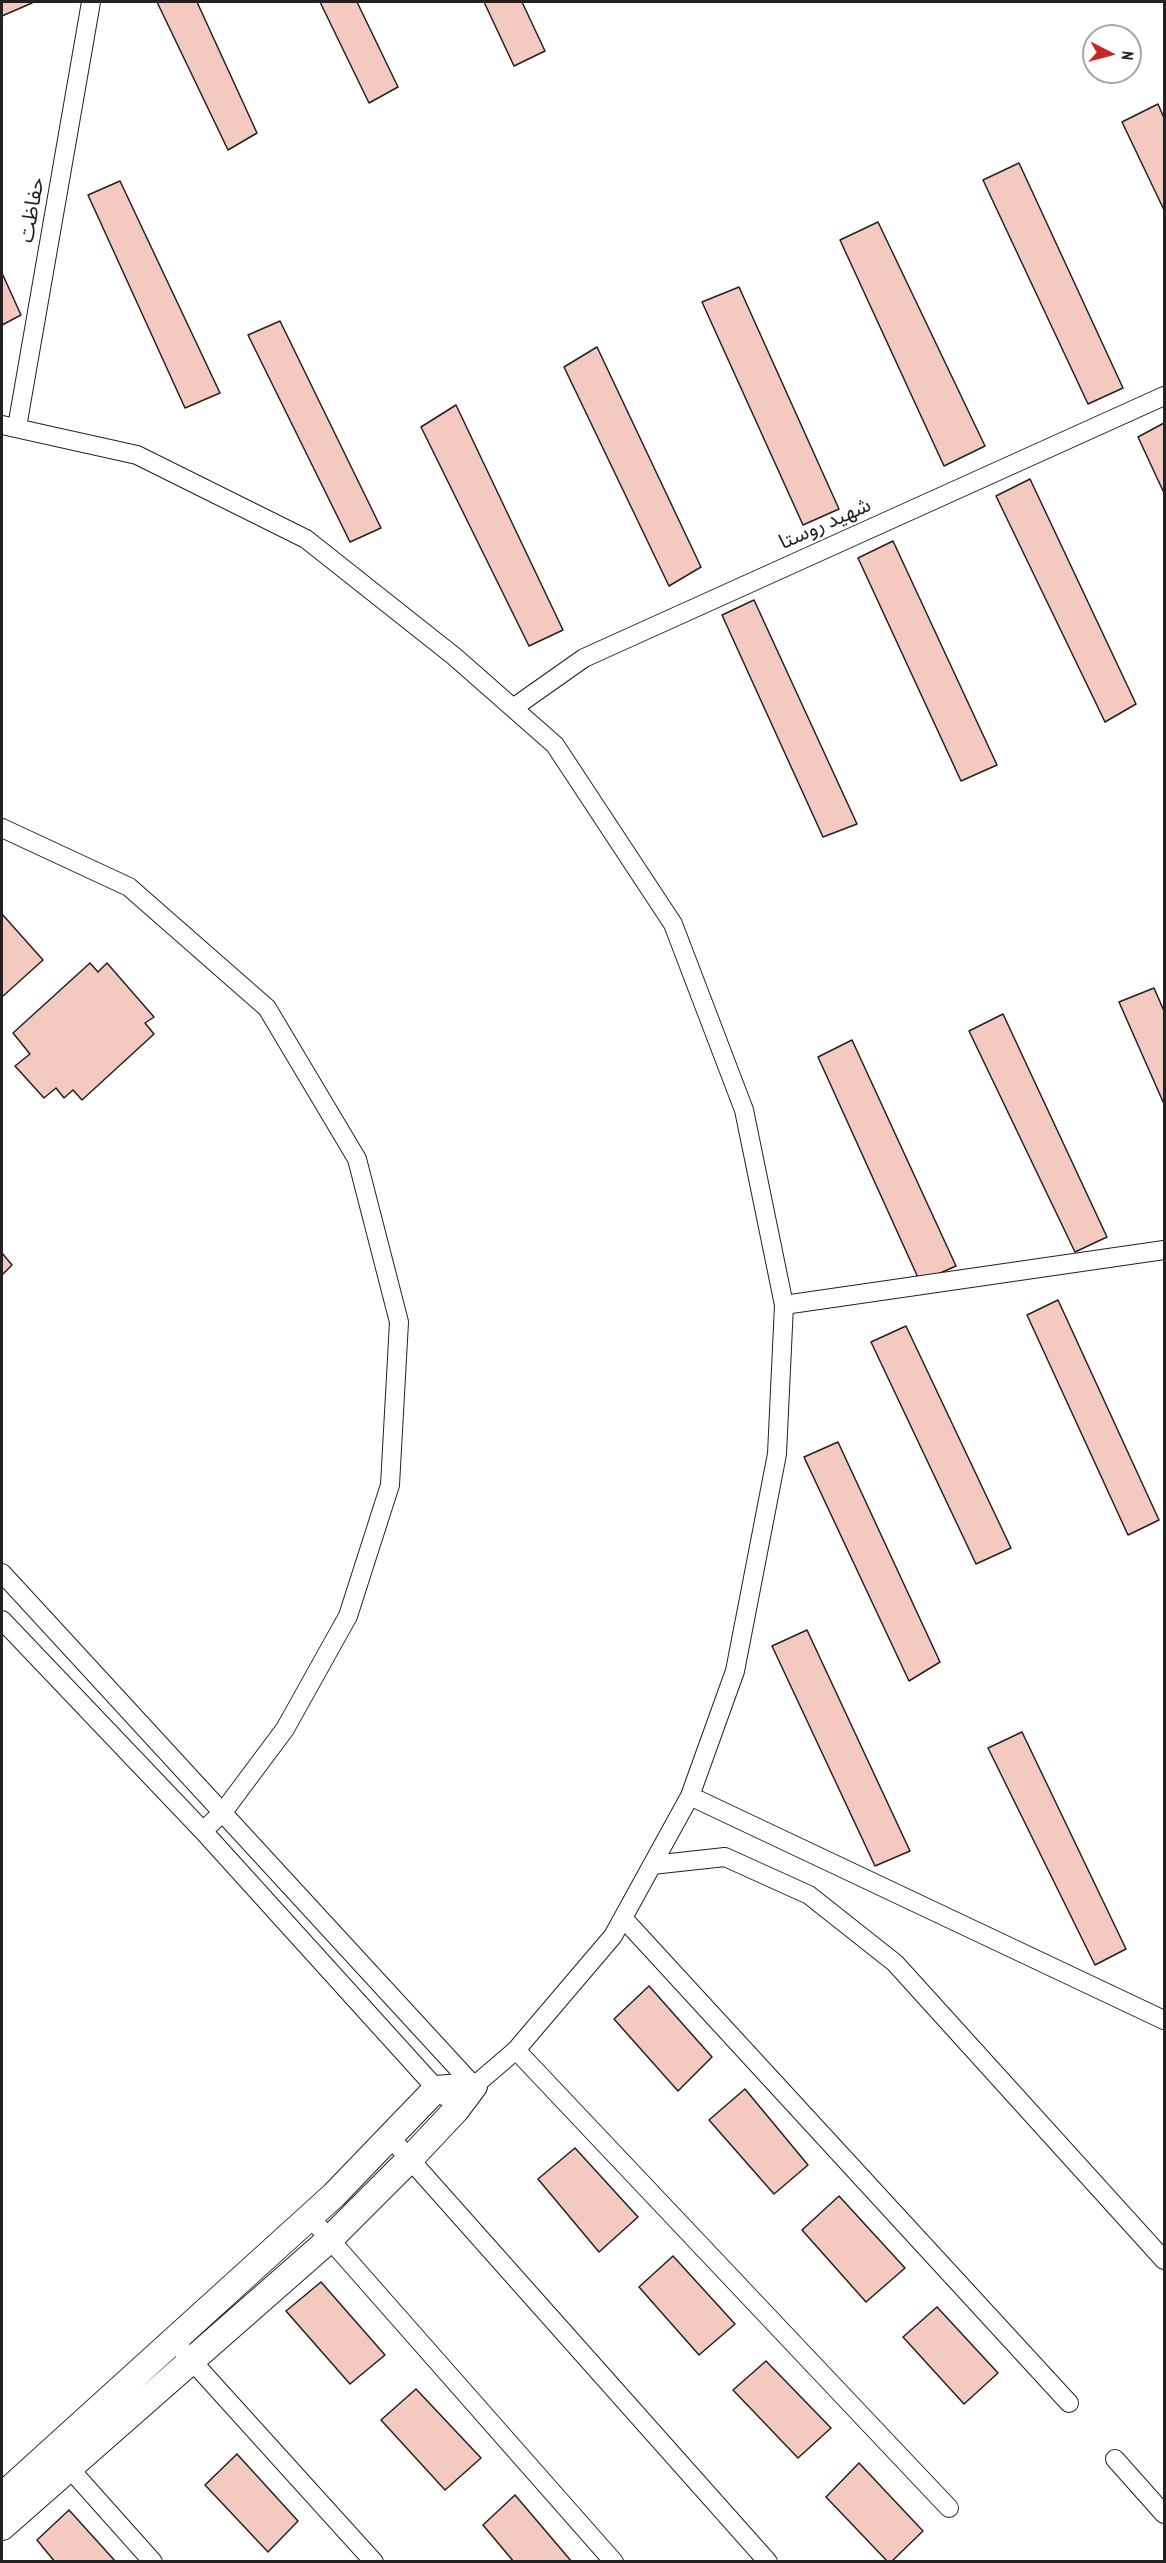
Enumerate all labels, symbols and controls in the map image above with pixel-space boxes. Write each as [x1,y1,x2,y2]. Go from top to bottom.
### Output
north arrow [1082,24,1142,84]
text: N [1118,50,1138,61]
street label: حفاظت [14,175,50,245]
street label: شهید روستا [775,493,875,555]

